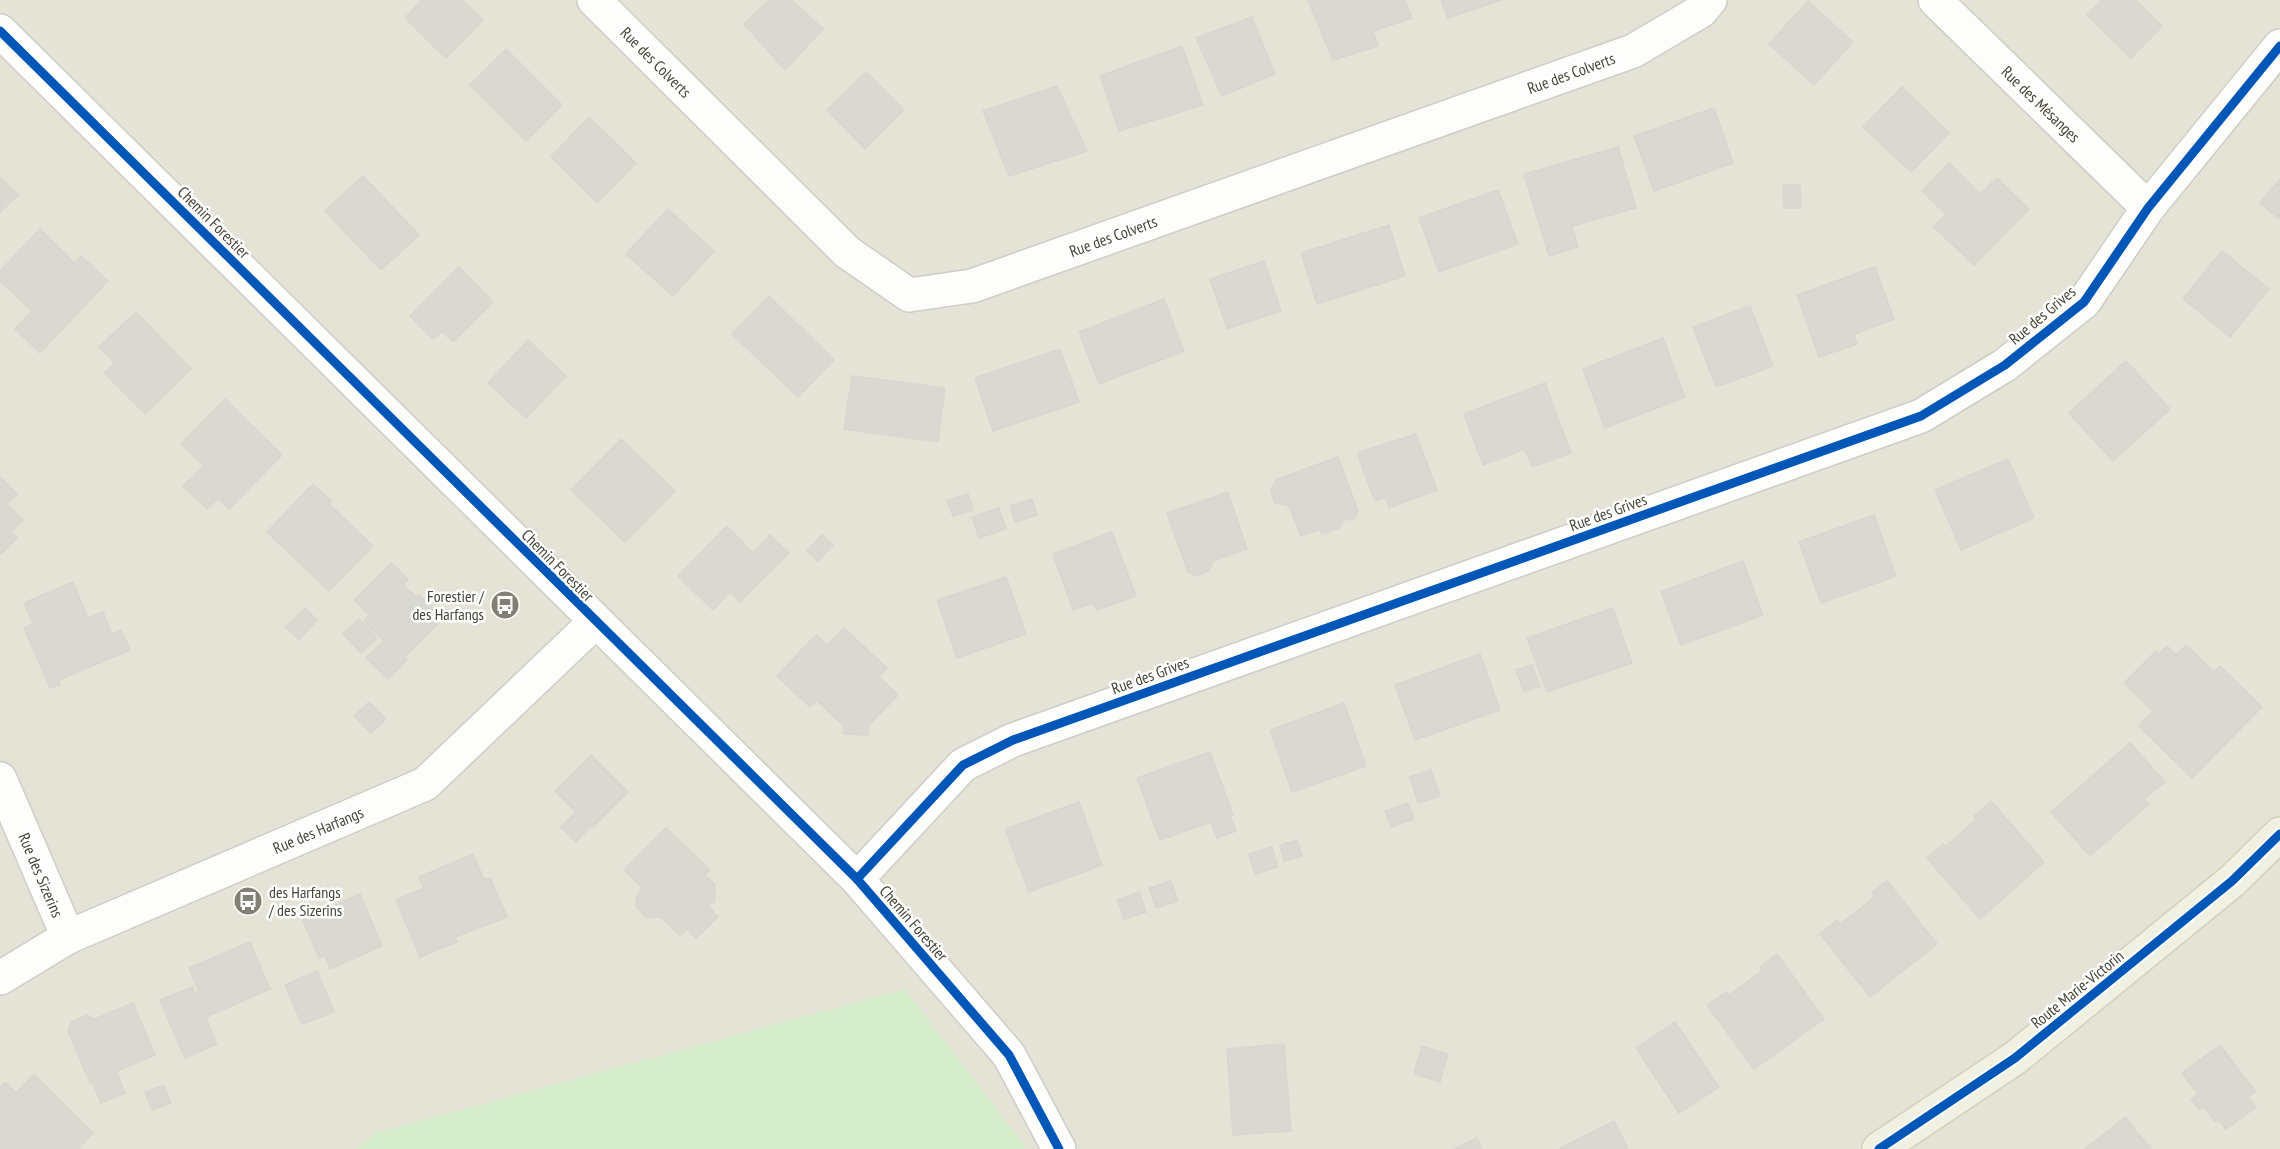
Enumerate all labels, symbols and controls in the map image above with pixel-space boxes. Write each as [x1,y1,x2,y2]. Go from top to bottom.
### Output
street label: Rue des Colverts [616,22,696,102]
street label: Rue des Colverts [1524,48,1618,98]
street label: Rue des Mésanges [1998,62,2084,146]
street label: Chemin Forestier [174,182,255,263]
street label: Rue des Colverts [1066,211,1160,261]
street label: Rue des Grives [2005,281,2079,349]
street label: Rue des Grives [1567,489,1649,535]
street label: Chemin Forestier [518,525,599,606]
place label: Forestier / des Harfangs [412,586,485,624]
bus stop icon: Forestier / des Harfangs [489,589,521,621]
street label: Rue des Grives [1109,652,1191,698]
street label: Rue des Harfangs [270,802,366,858]
street label: Rue des Sizerins [14,830,68,920]
street label: Chemin Forestier [876,881,953,966]
place label: des Harfangs / des Sizerins [268,882,342,920]
bus stop icon: des Harfangs / des Sizerins [232,885,264,917]
street label: Route Marie-Victorin [2027,946,2127,1032]

